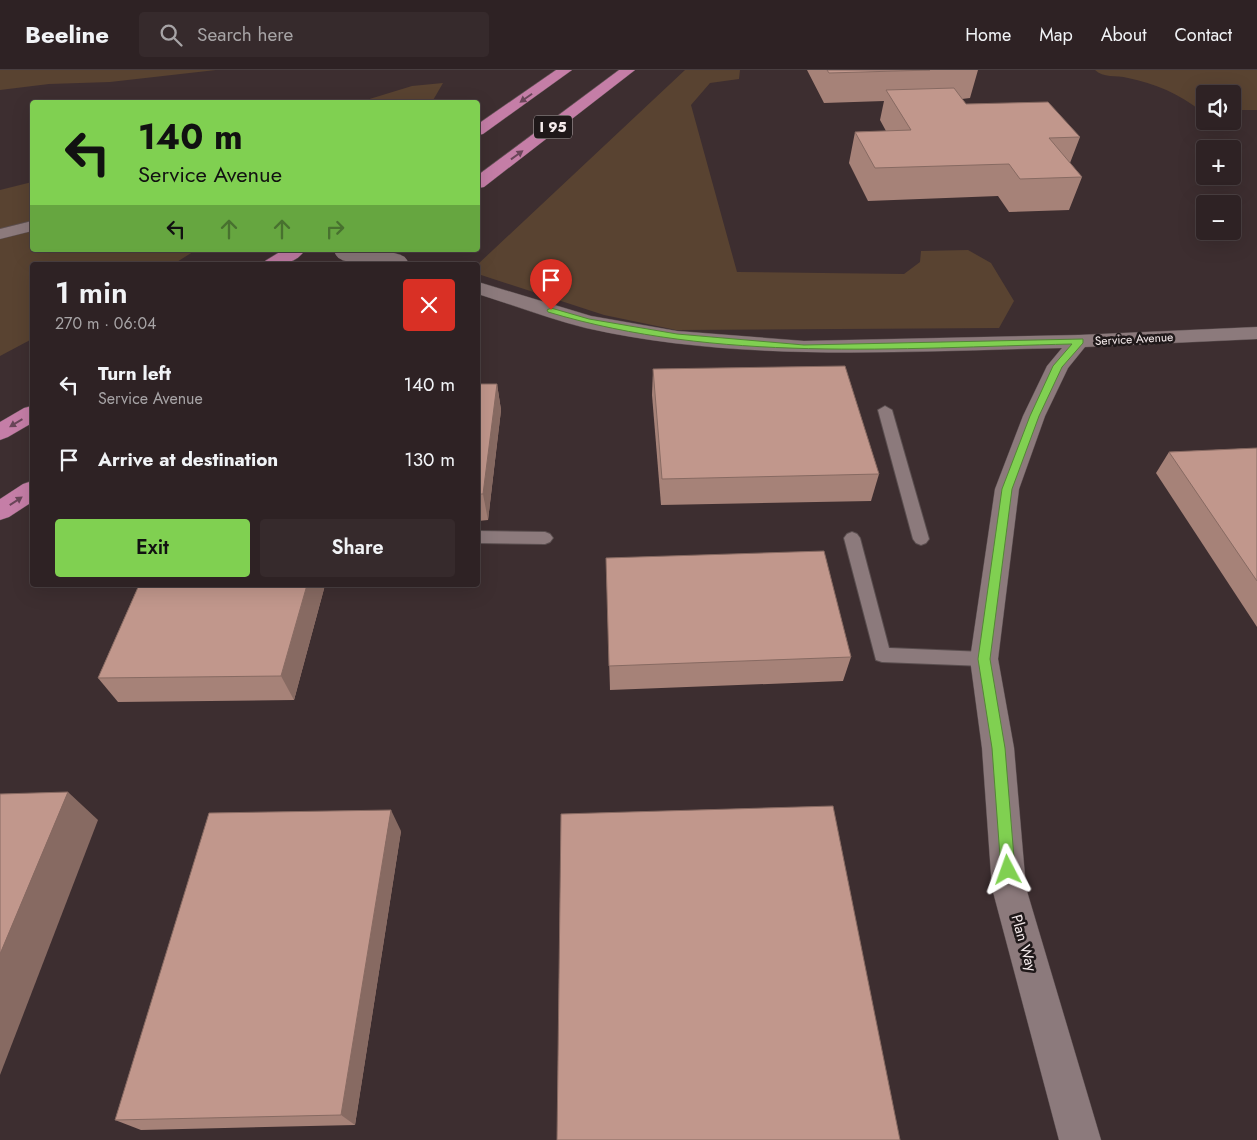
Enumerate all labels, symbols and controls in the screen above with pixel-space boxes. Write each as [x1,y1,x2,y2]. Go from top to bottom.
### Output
search box [139,12,489,57]
text: Beeline [25,17,109,52]
icon: search [157,21,185,49]
text: Search here [197,21,293,48]
text: Home [965,22,1011,48]
text: Map [1039,22,1073,48]
text: About [1101,22,1146,48]
text: Contact [1174,22,1232,48]
map controls [1196,85,1241,240]
button: sound [1196,85,1241,130]
one-way arrow [519,93,532,103]
text: 140 m [138,112,243,162]
road number: I 95 [534,116,572,138]
icon: left [55,120,120,185]
button: + [1196,140,1241,185]
one-way arrow [510,149,523,160]
text: Service Avenue [138,158,282,190]
button: − [1196,195,1241,240]
icon: left [162,215,190,243]
icon: ahead [215,215,243,243]
icon: ahead [268,215,296,243]
icon: right [321,215,349,243]
pin [530,259,572,310]
icon: arrive [537,266,565,294]
text: 1 min [55,271,128,314]
button: close [403,279,455,331]
text: 270 m · 06:04 [55,312,156,335]
street label: Service Avenue [1094,328,1174,350]
text: Turn left [98,360,171,387]
icon: left [55,371,83,399]
text: 140 m [403,371,455,398]
text: Service Avenue [98,387,203,410]
one-way arrow [10,418,23,427]
icon: arrive [55,446,83,474]
text: Arrive at destination [98,446,278,473]
text: 130 m [404,446,455,473]
one-way arrow [10,496,23,505]
button: Exit [55,519,250,577]
button: Share [260,519,455,577]
position arrow [981,843,1033,895]
street label: Plan Way [1005,912,1043,974]

